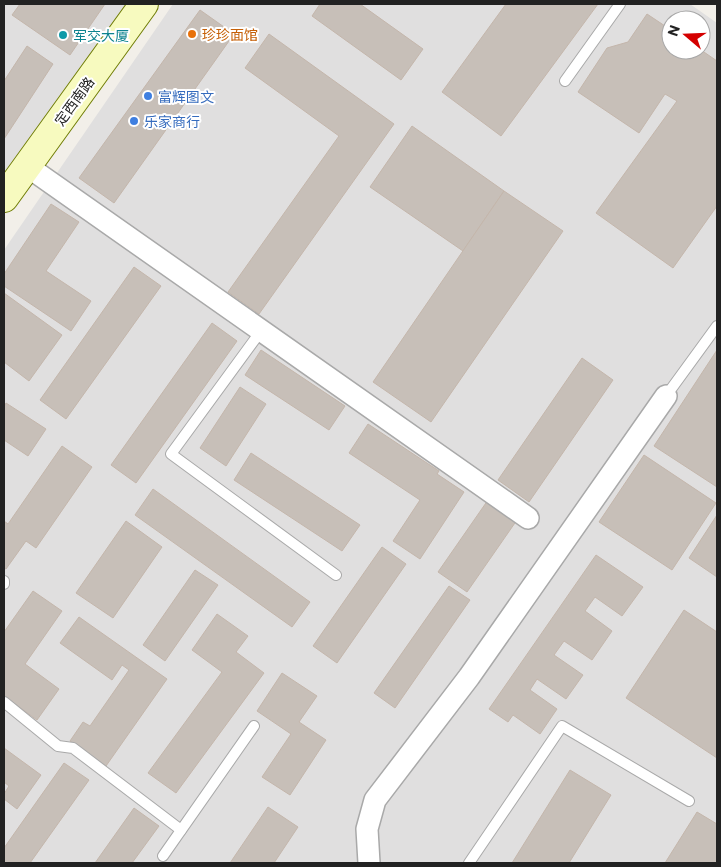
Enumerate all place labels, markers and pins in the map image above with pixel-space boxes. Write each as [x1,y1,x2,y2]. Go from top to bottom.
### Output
place label: 珍珍面馆 [202,26,258,43]
place label: 军交大厦 [73,27,129,44]
marker: 珍珍面馆 [186,28,198,40]
marker: 军交大厦 [57,29,69,41]
place label: 富辉图文 [158,88,214,105]
marker: 富辉图文 [142,90,154,102]
place label: 乐家商行 [144,113,200,130]
marker: 乐家商行 [128,115,140,127]

